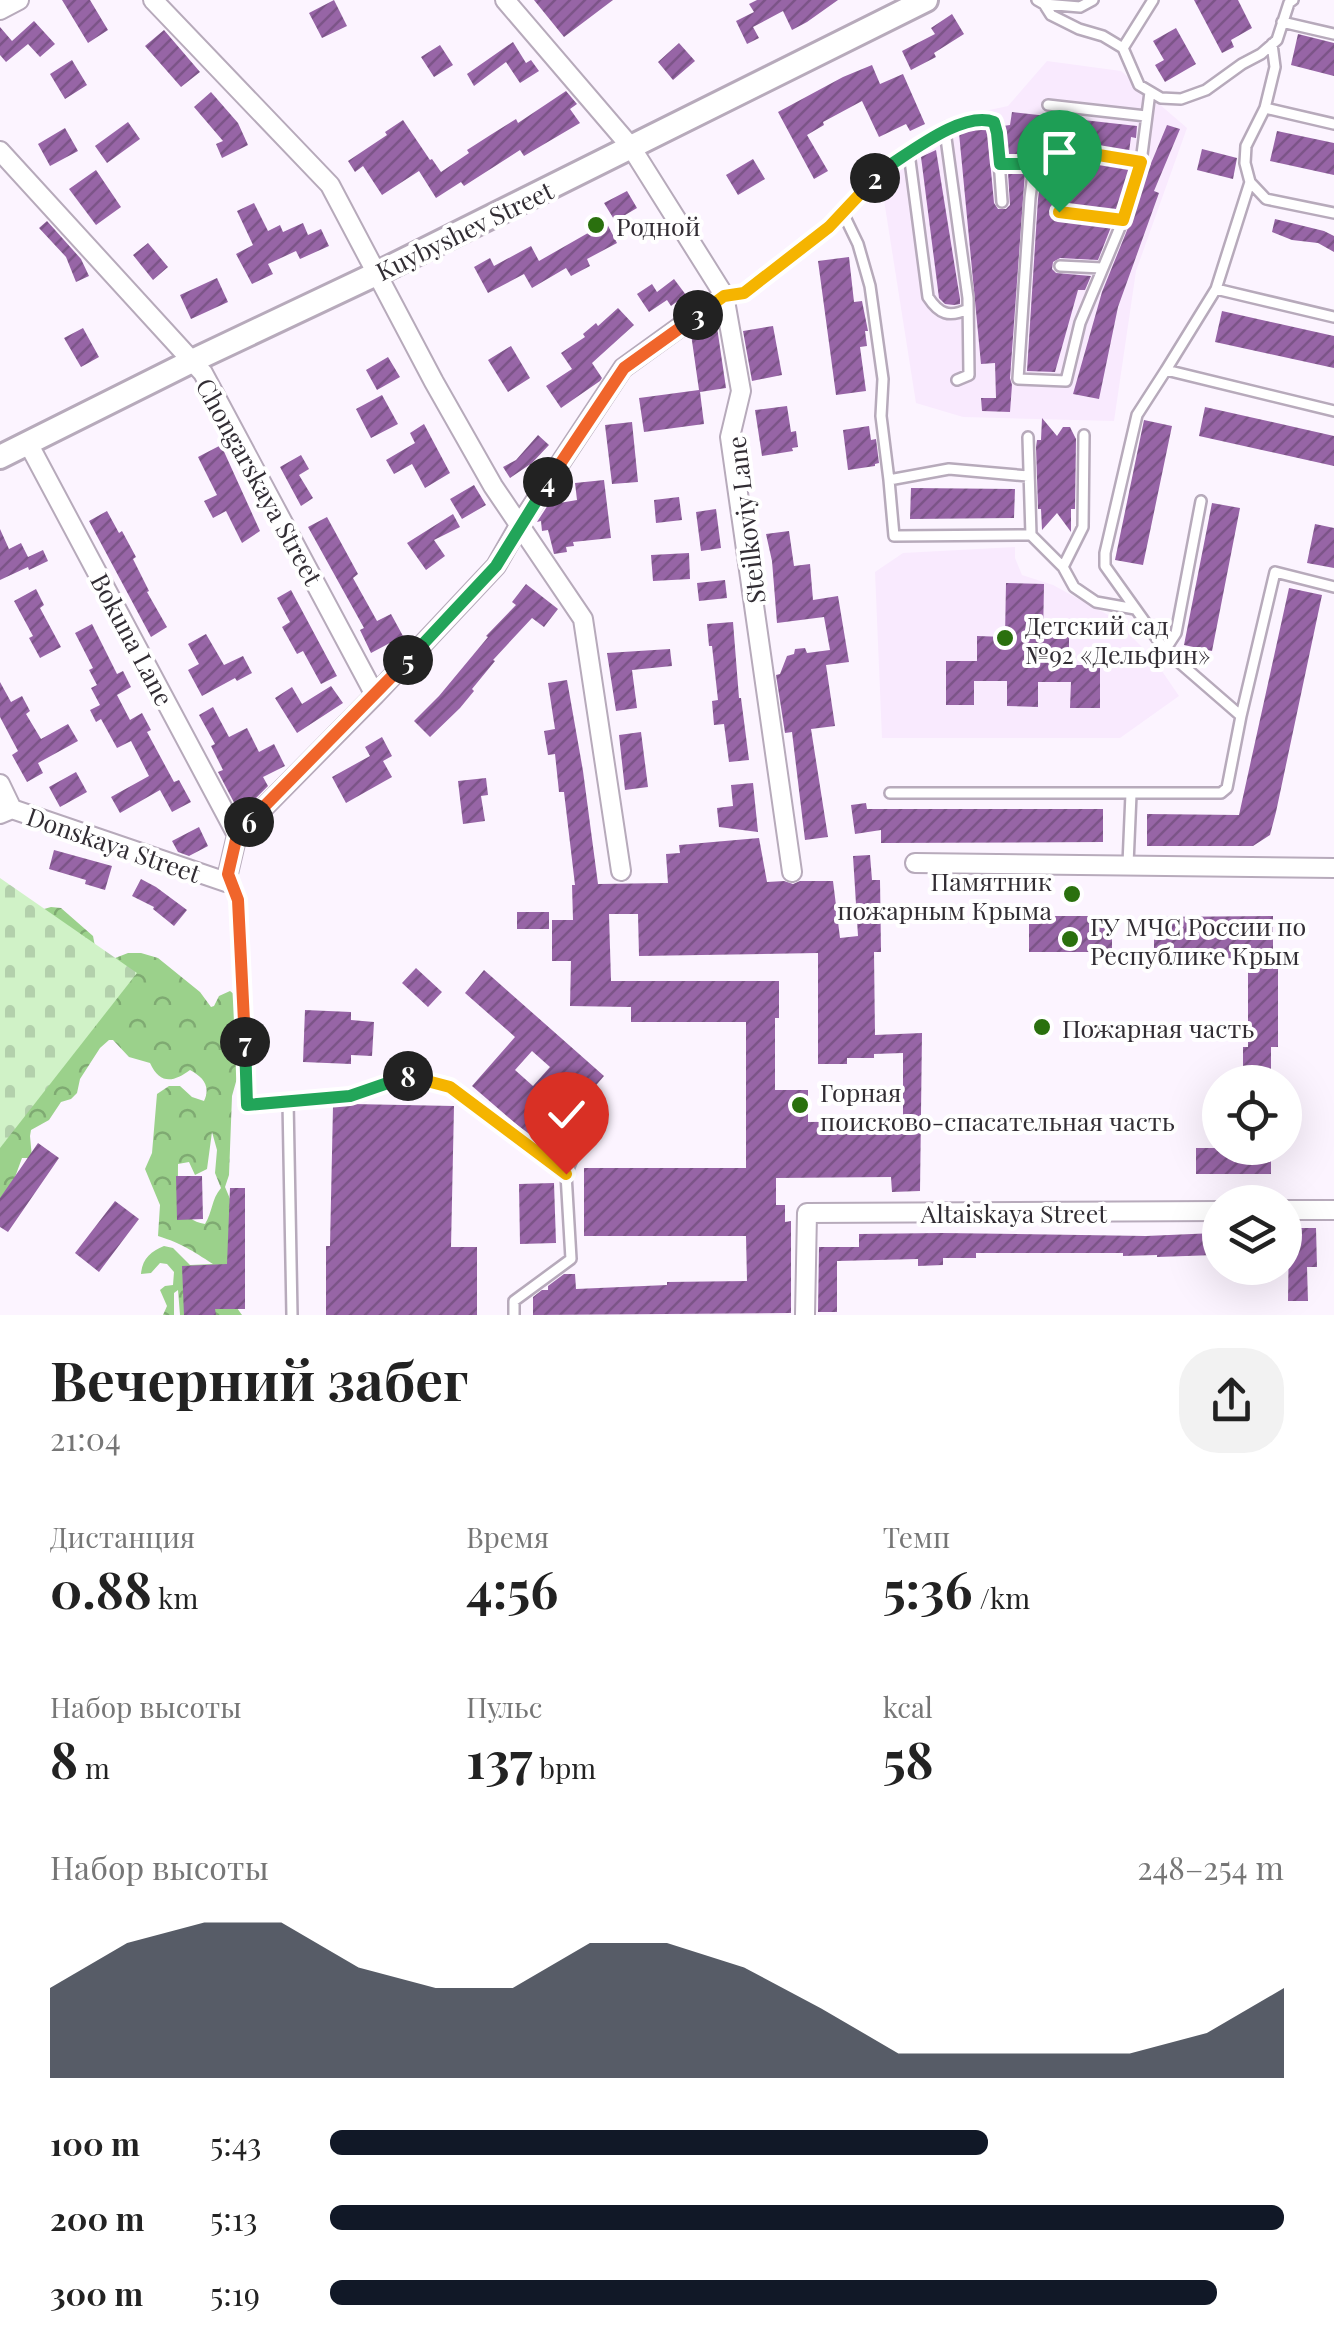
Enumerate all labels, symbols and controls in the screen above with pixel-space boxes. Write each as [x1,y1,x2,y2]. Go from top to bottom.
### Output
pin [1017,110,1102,213]
icon: arrive [1032,125,1087,180]
pin: 2 [850,153,900,203]
text: 2 [868,159,882,196]
street label: Kuybyshev Street [370,172,559,287]
place label: Родной [616,209,700,242]
marker: Родной [585,214,607,236]
pin: 3 [673,290,723,340]
text: 3 [691,296,705,333]
street label: Chongarskaya Street [189,372,331,591]
street label: Steilkoviy Lane [718,434,772,606]
pin: 4 [523,457,573,507]
text: 4 [541,463,555,500]
street label: Bokuna Lane [84,567,182,711]
place label: Детский сад №92 «Дельфин» [1025,608,1210,670]
marker: Детский сад №92 «Дельфин» [994,627,1016,649]
pin: 5 [383,635,433,685]
text: 5 [402,641,414,678]
pin: 6 [224,797,274,847]
street label: Donskaya Street [23,799,206,890]
text: 6 [241,803,257,840]
place label: Памятник пожарным Крыма [837,864,1053,926]
marker: Памятник пожарным Крыма [1061,883,1083,905]
place label: ГУ МЧС России по Республике Крым [1090,909,1306,971]
marker: ГУ МЧС России по Республике Крым [1059,928,1081,950]
place label: Пожарная часть [1062,1011,1254,1044]
marker: Пожарная часть [1031,1016,1053,1038]
pin: 7 [220,1017,270,1067]
text: 7 [239,1023,251,1060]
pin: 8 [383,1051,433,1101]
text: 8 [400,1057,416,1094]
map controls [1202,1065,1302,1285]
button: locate [1202,1065,1302,1165]
pin [524,1072,609,1175]
place label: Горная поисково-спасательная часть [820,1075,1175,1137]
icon: check [539,1087,594,1142]
marker: Горная поисково-спасательная часть [789,1094,811,1116]
button: layers [1202,1185,1302,1285]
street label: Altaiskaya Street [920,1196,1108,1229]
text: Вечерний забег [50,1341,469,1415]
button: share [1179,1348,1284,1453]
text: 21:04 [50,1416,121,1459]
text: Дистанция [50,1518,195,1555]
text: Время [466,1518,549,1555]
text: Темп [883,1518,950,1555]
text: 0.88 [50,1555,152,1622]
text: 4:56 [466,1555,558,1622]
text: 5:36 [883,1555,973,1622]
text: km [152,1579,198,1616]
text: /km [973,1579,1030,1616]
text: Набор высоты [50,1688,242,1725]
text: Пульс [466,1688,542,1725]
text: kcal [883,1688,933,1725]
text: 8 [50,1725,78,1792]
text: 137 [466,1725,532,1792]
text: 58 [883,1725,934,1792]
text: m [78,1749,110,1786]
text: bpm [532,1749,596,1786]
text: Набор высоты [50,1845,269,1888]
text: 248–254 m [1137,1845,1284,1888]
text: 100 m [50,2121,140,2164]
text: 5:43 [210,2121,261,2164]
text: 200 m [50,2196,144,2239]
text: 5:13 [210,2196,258,2239]
text: 300 m [50,2271,143,2314]
text: 5:19 [210,2271,260,2314]

